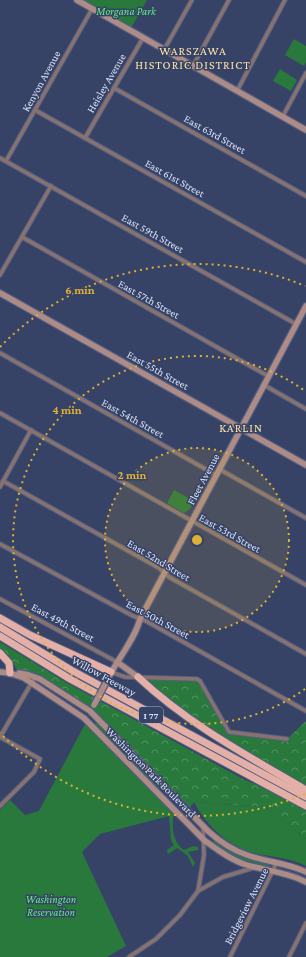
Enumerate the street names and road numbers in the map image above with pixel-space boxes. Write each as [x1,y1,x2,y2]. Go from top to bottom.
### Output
street label: Kenyon Avenue [19,48,64,114]
street label: Heisley Avenue [84,51,129,115]
street label: East 63rd Street [182,112,248,156]
street label: East 61st Street [143,157,207,199]
street label: East 59th Street [120,211,186,255]
street label: East 57th Street [116,277,182,321]
street label: East 55th Street [125,348,191,392]
street label: East 54th Street [100,396,167,440]
street label: Fleet Avenue [185,451,222,507]
street label: East 53rd Street [197,511,263,555]
street label: East 52nd Street [126,537,193,584]
street label: East 50th Street [124,597,192,641]
street label: East 49th Street [29,600,97,644]
street label: Willow Freeway [70,654,139,700]
road number: I 77 [139,707,163,723]
street label: Washington Park Boulevard [103,725,199,820]
street label: Bridgeview Avenue [222,866,271,947]

